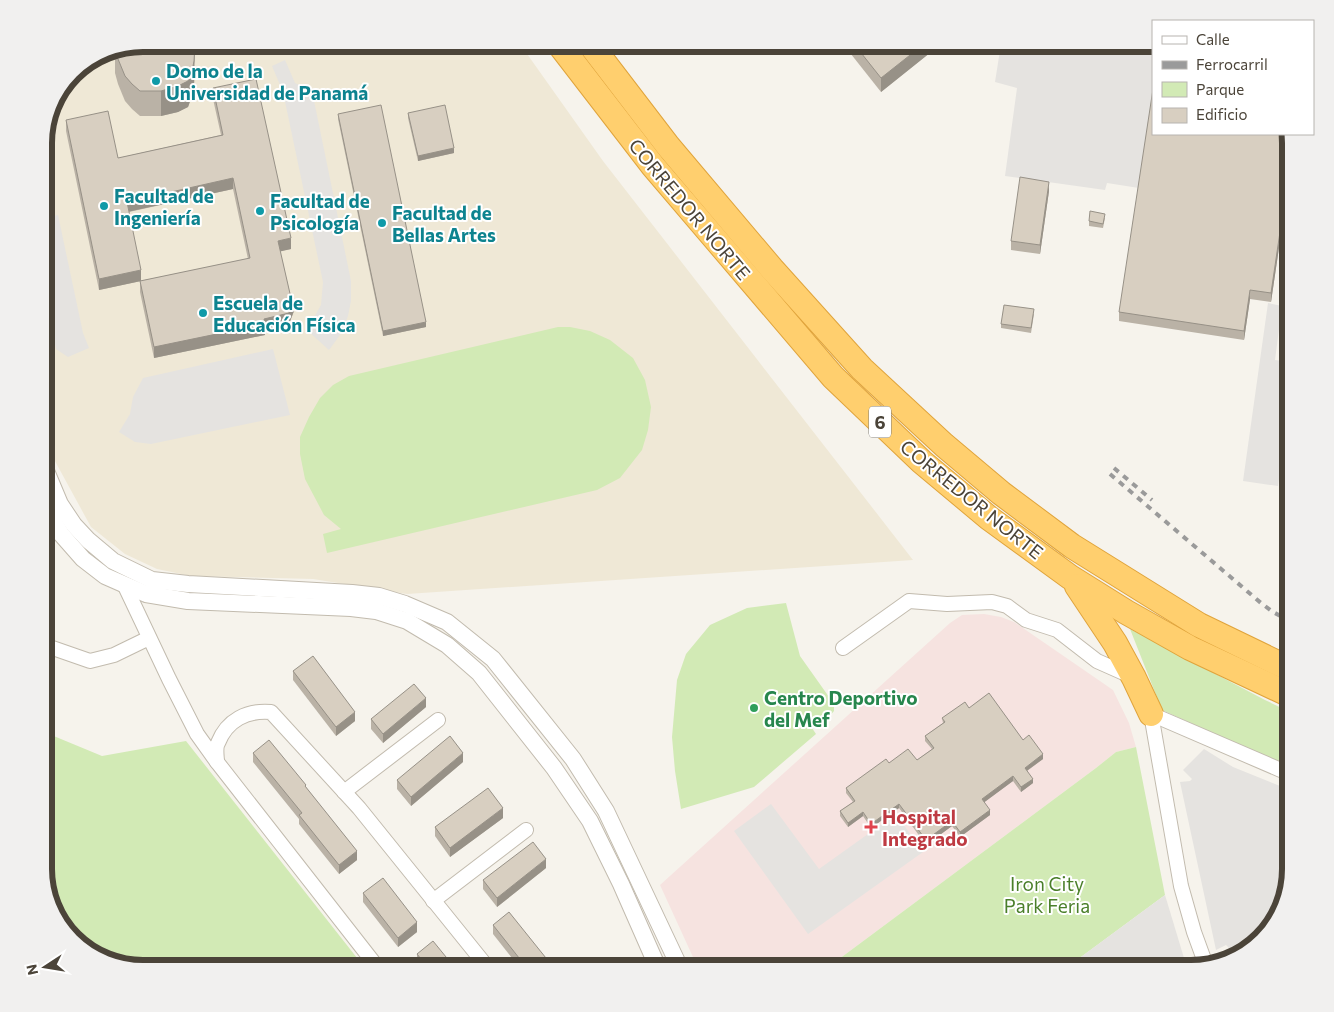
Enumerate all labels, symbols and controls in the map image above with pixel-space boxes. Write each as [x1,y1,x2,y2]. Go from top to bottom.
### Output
legend [1152,20,1314,135]
text: Calle [1196,30,1230,48]
text: Ferrocarril [1196,55,1268,73]
place label: Domo de la Universidad de Panamá [166,59,368,104]
marker: Domo de la Universidad de Panamá [150,75,162,87]
text: Parque [1196,80,1244,98]
text: Edificio [1196,105,1247,123]
street label: CORREDOR NORTE [624,134,756,284]
place label: Facultad de Ingeniería [114,184,214,229]
place label: Facultad de Psicología [270,189,370,234]
marker: Facultad de Ingeniería [98,200,110,212]
place label: Facultad de Bellas Artes [392,201,496,246]
marker: Facultad de Psicología [254,205,266,217]
marker: Facultad de Bellas Artes [376,217,388,229]
place label: Escuela de Educación Física [213,291,356,336]
marker: Escuela de Educación Física [197,307,209,319]
road number: 6 [869,407,891,438]
street label: CORREDOR NORTE [896,434,1048,564]
place label: Centro Deportivo del Mef [764,686,918,731]
marker: Centro Deportivo del Mef [748,702,760,714]
place label: Hospital Integrado [882,805,968,850]
marker: Hospital Integrado [864,820,878,834]
park label: Iron City Park Feria [1004,872,1090,917]
north arrow [20,942,70,992]
text: N [22,963,41,977]

